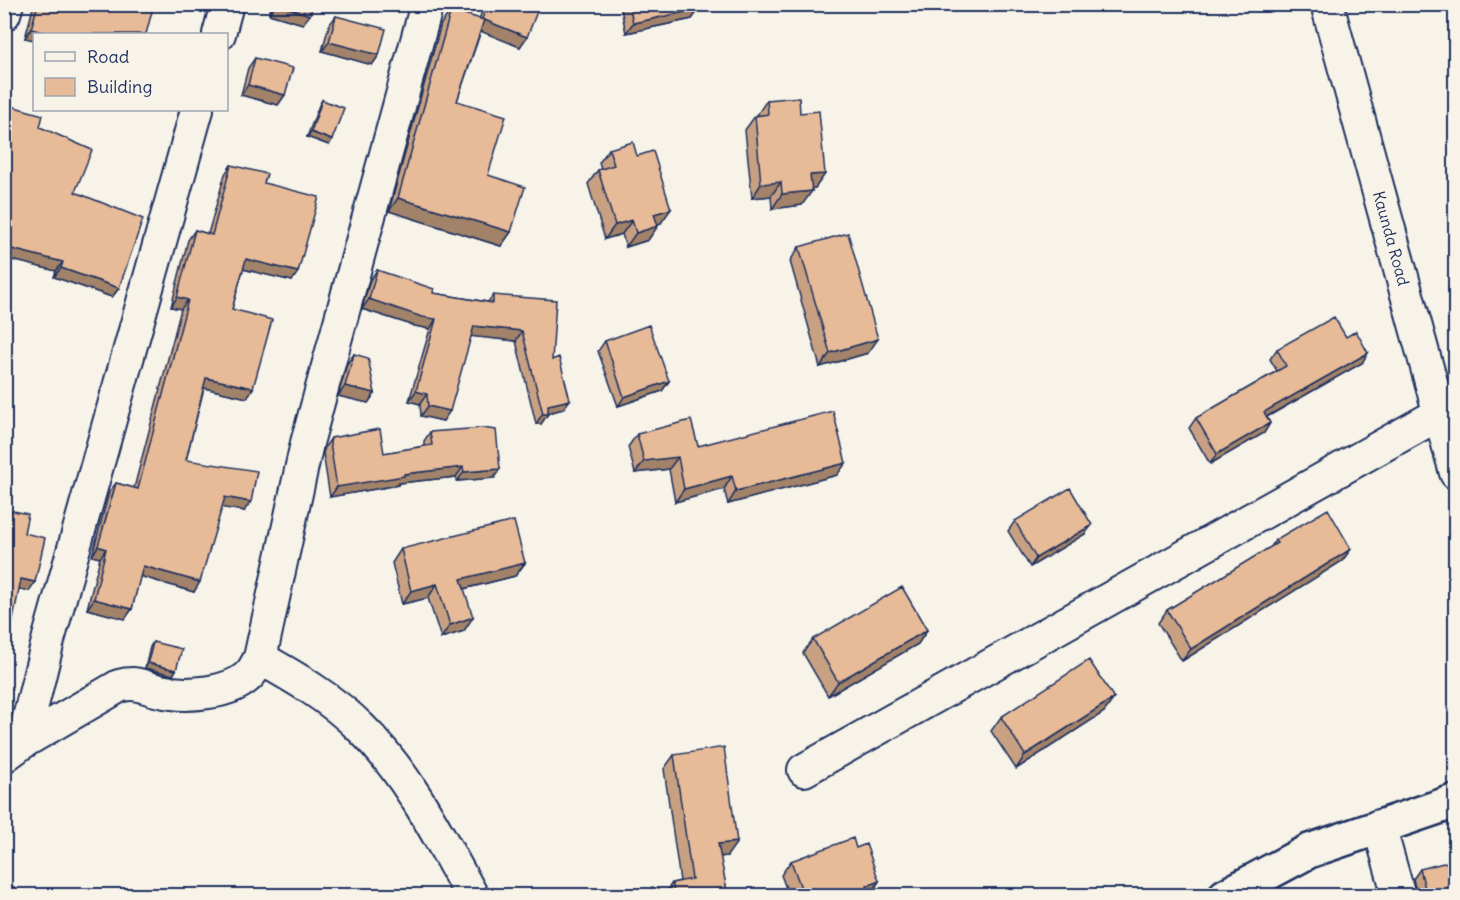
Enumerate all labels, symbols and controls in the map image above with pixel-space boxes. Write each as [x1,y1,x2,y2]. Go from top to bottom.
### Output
legend [33,33,228,111]
text: Road [87,45,130,68]
text: Building [87,75,152,98]
street label: Kaunda Road [1369,189,1414,288]

